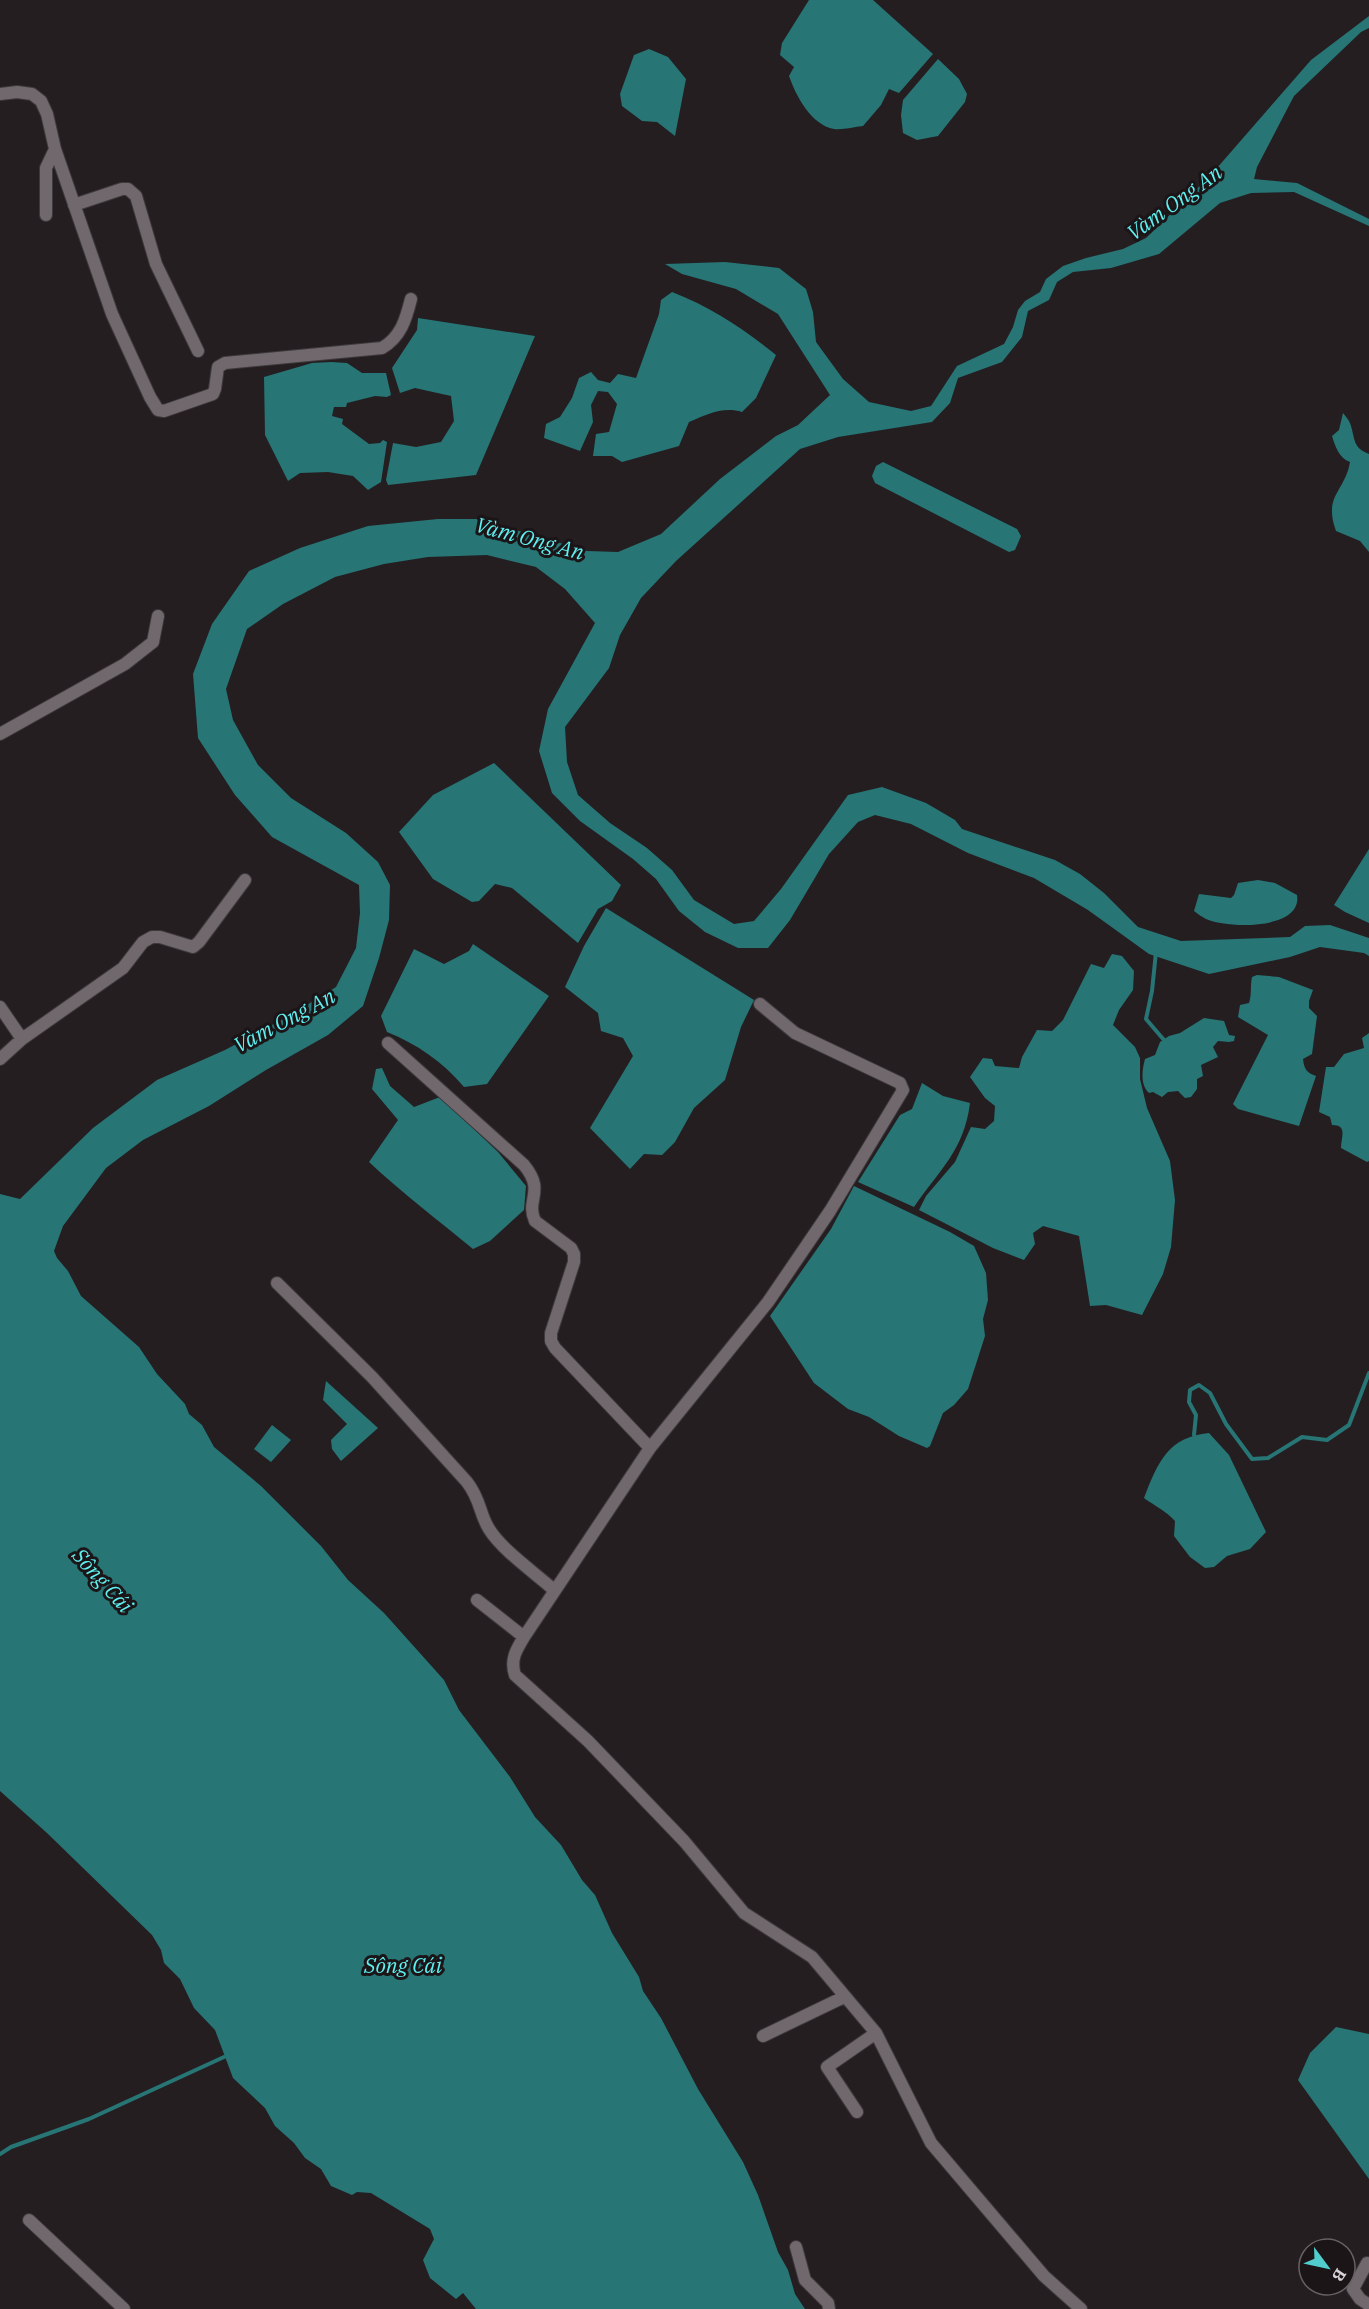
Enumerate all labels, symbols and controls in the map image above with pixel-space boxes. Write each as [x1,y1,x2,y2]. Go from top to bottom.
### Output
water label: Vàm Ong An [1121,158,1227,246]
water label: Vàm Ong An [473,510,587,566]
water label: Vàm Ong An [228,982,340,1058]
water label: Sông Cái [66,1541,140,1619]
water label: Sông Cái [363,1951,443,1979]
north arrow [1297,2237,1357,2297]
text: B [1328,2265,1351,2285]

